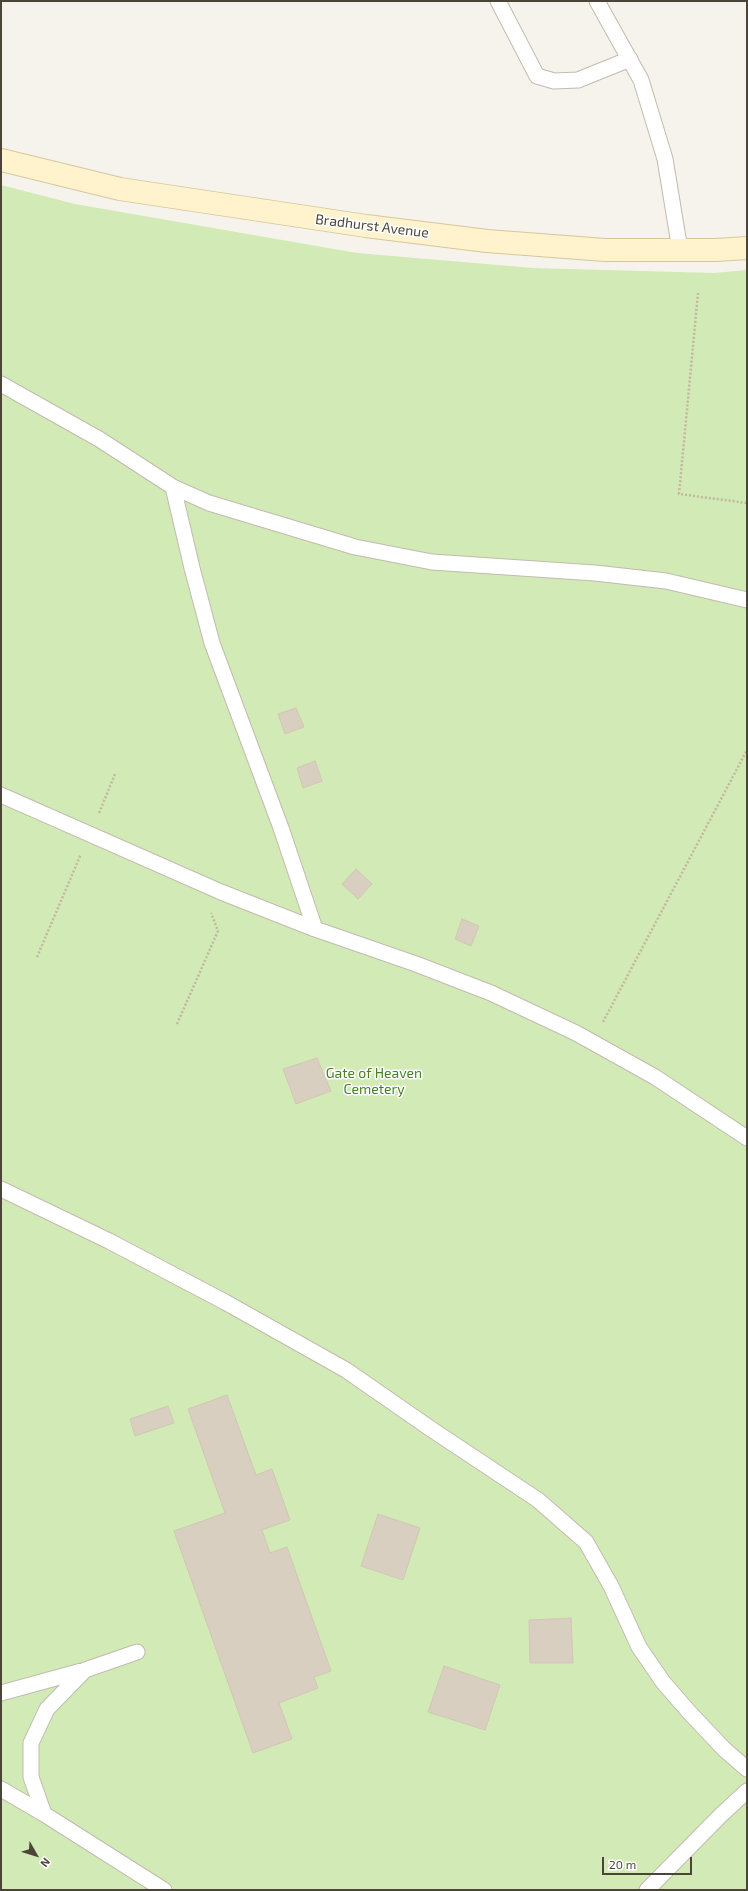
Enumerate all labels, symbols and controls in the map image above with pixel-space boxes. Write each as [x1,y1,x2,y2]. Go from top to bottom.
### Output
street label: Bradhurst Avenue [314,211,430,241]
park label: Gate of Heaven Cemetery [326,1065,422,1098]
north arrow [16,1835,56,1875]
scale bar [604,1849,694,1875]
text: N [38,1856,53,1870]
text: 20 m [609,1857,636,1871]

